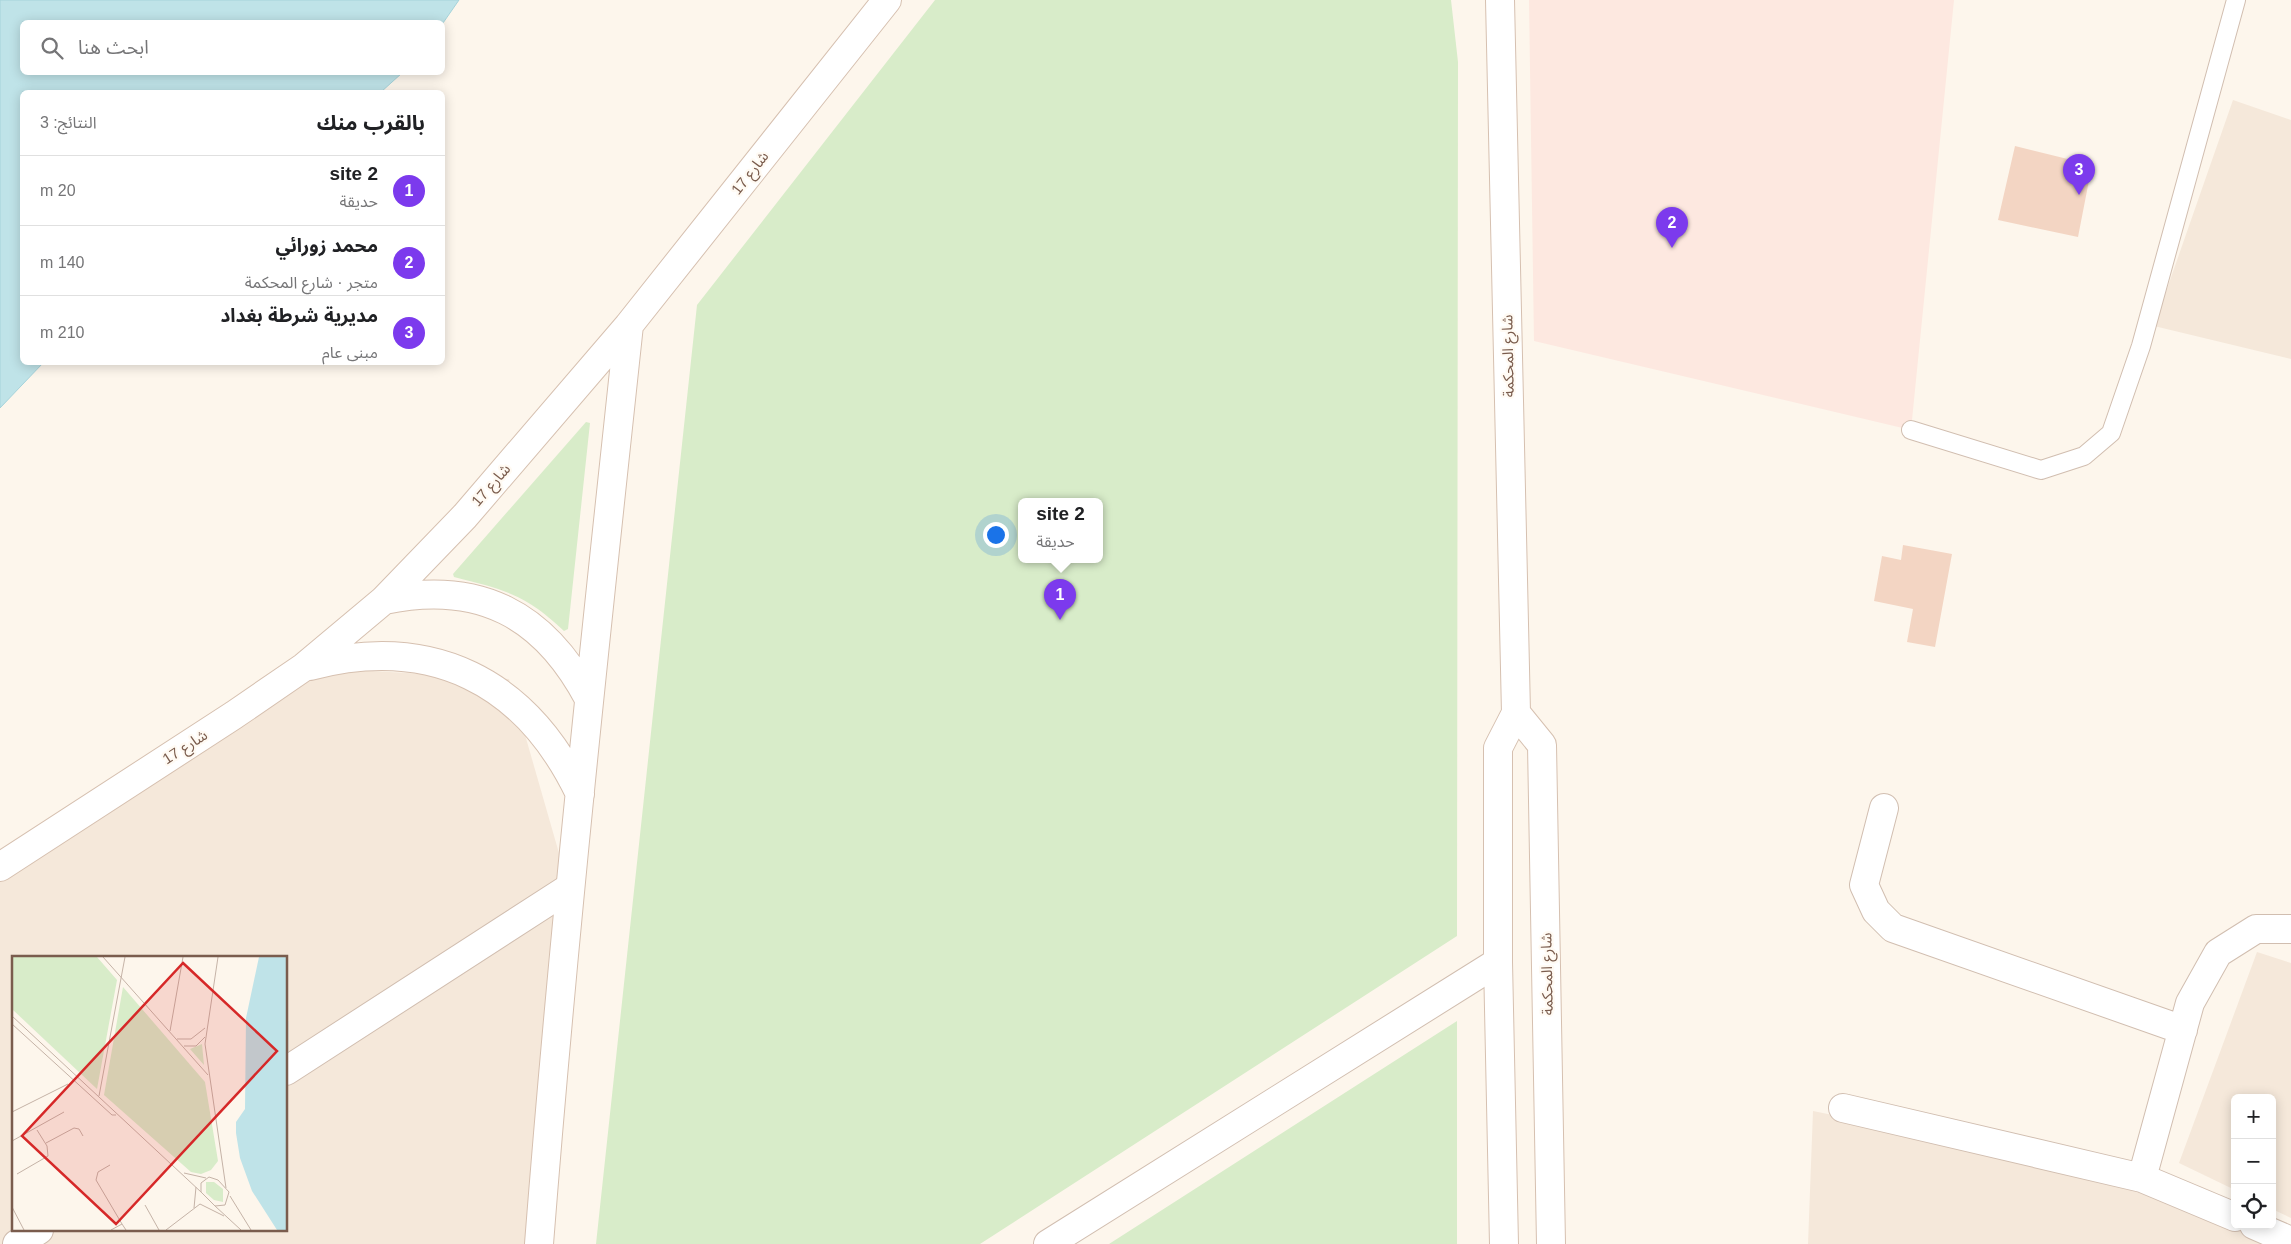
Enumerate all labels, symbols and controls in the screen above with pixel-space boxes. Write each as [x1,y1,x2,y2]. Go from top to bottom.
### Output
search box [20,20,445,75]
icon: search [38,34,66,62]
text: ابحث هنا [78,37,149,58]
text: بالقرب منك [317,111,425,134]
text: النتائج: 3 [40,114,97,131]
street label: شارع 17 [727,148,775,200]
pin: 3 [2063,154,2095,195]
text: site 2 [329,163,378,184]
text: 20 m [40,182,76,199]
text: 1 [405,182,413,199]
text: حديقة [340,193,378,210]
pin: 2 [1656,207,1688,248]
text: محمد زورائي [276,235,378,256]
text: 140 m [40,254,84,271]
text: 2 [405,254,413,271]
text: متجر · شارع المحكمة [245,274,378,291]
text: مديرية شرطة بغداد [220,305,378,326]
street label: شارع المحكمة [1498,314,1521,397]
text: 210 m [40,324,84,341]
text: 3 [405,324,413,341]
text: مبنى عام [322,344,378,361]
street label: شارع 17 [468,460,517,512]
popup [1018,498,1103,563]
text: site 2 [1036,503,1085,524]
your location [983,522,1009,548]
text: حديقة [1036,533,1075,550]
pin: 1 [1044,579,1076,620]
street label: شارع 17 [159,726,213,771]
street label: شارع المحكمة [1537,932,1560,1015]
inset map [12,956,288,1232]
map controls [2231,1094,2276,1229]
button: + [2231,1094,2276,1139]
button: − [2231,1139,2276,1184]
button: locate [2231,1184,2276,1229]

